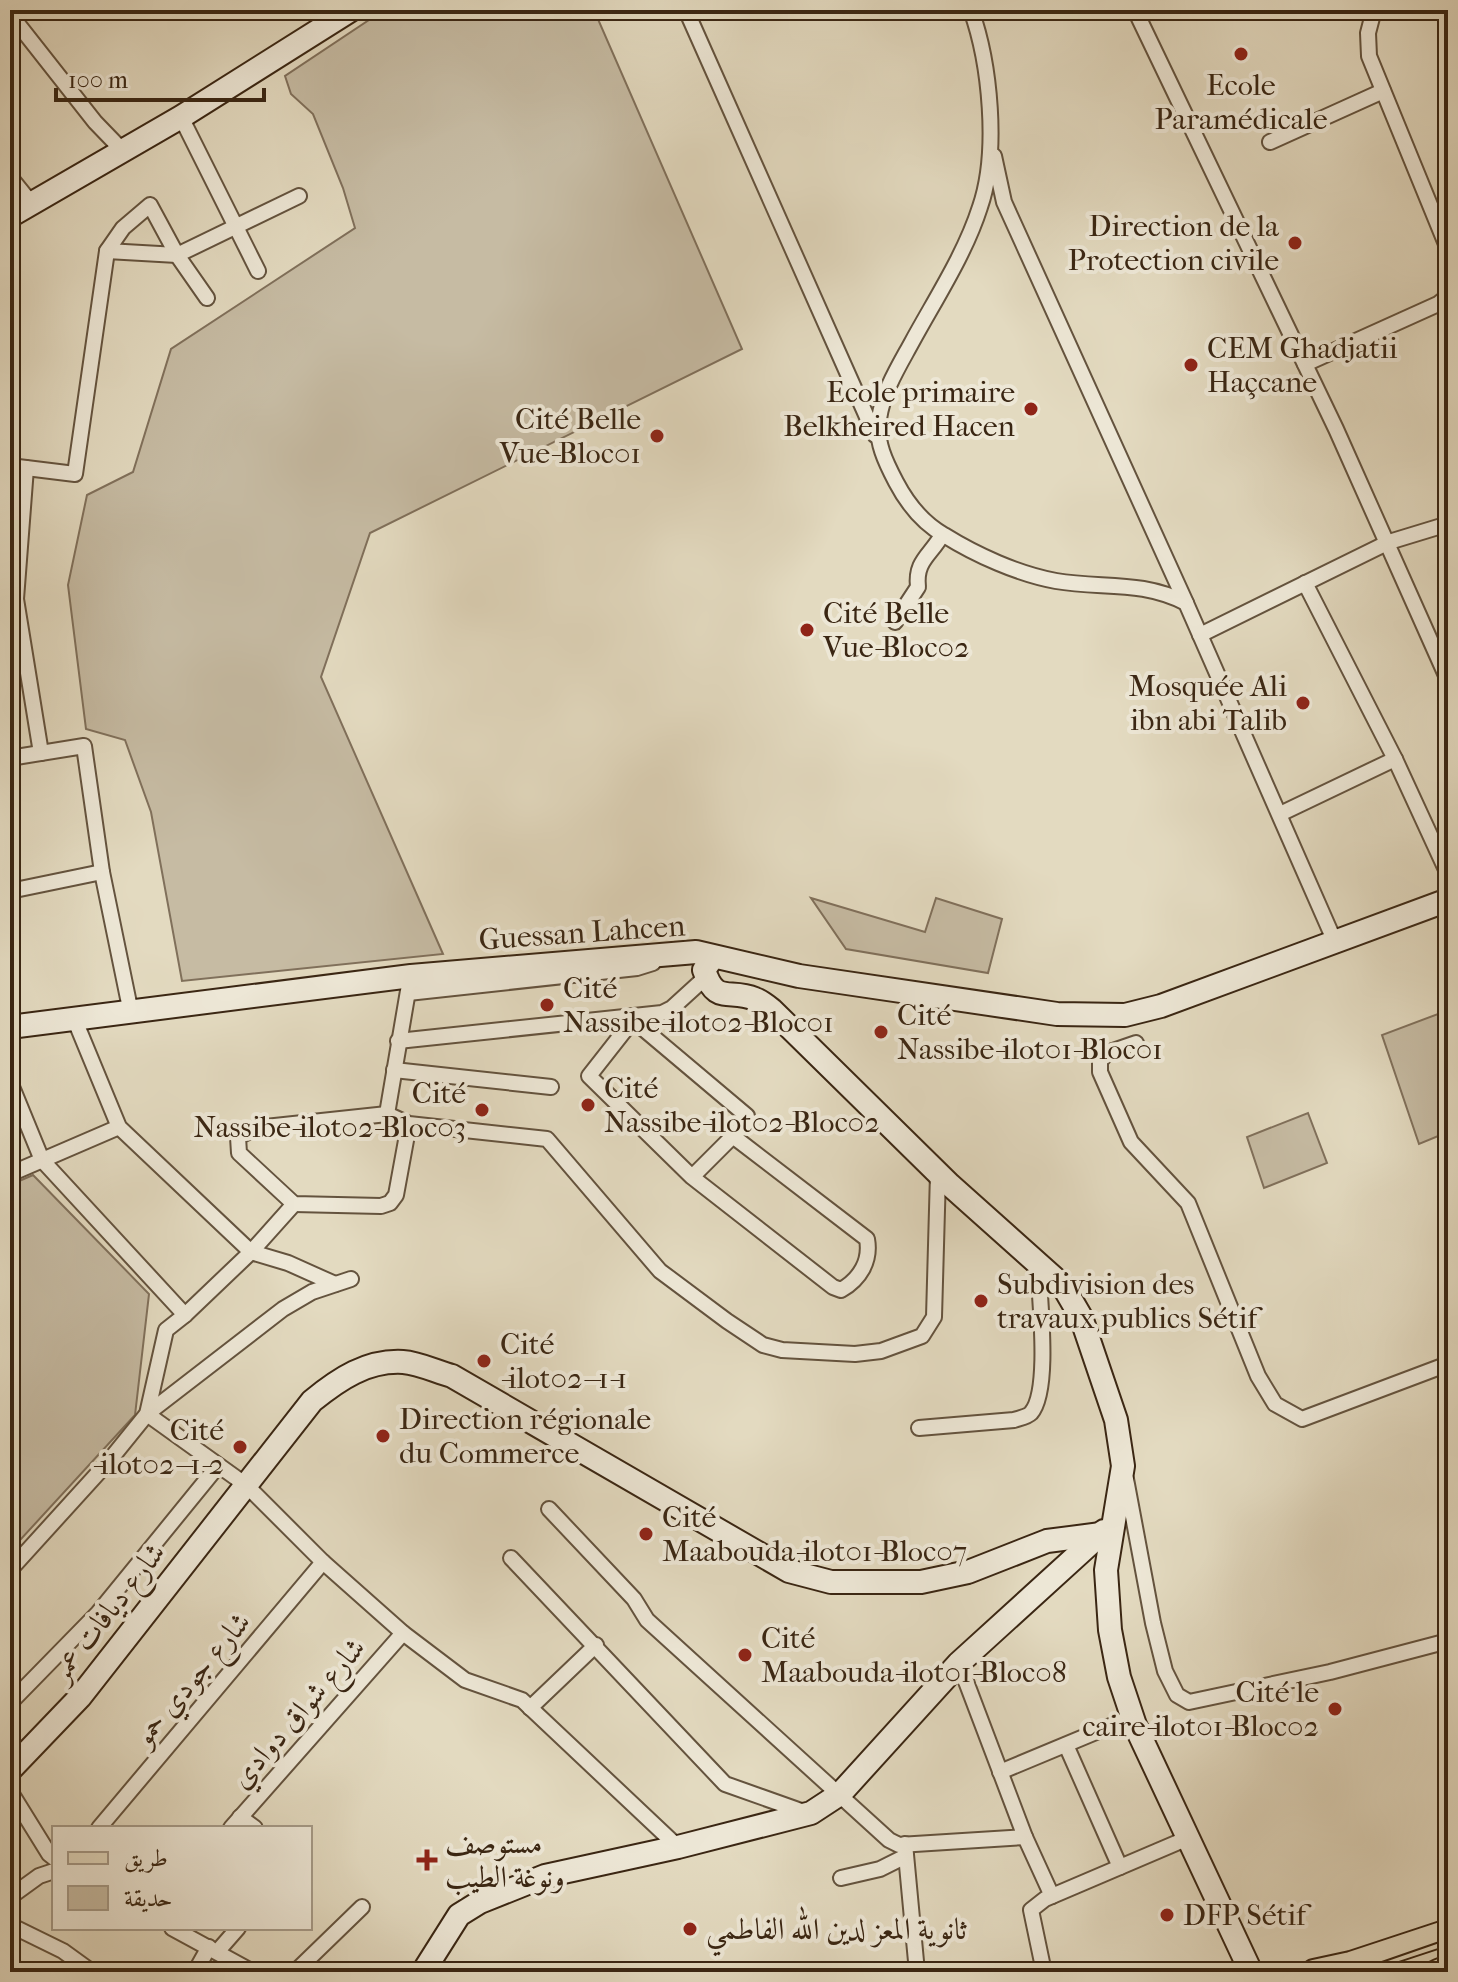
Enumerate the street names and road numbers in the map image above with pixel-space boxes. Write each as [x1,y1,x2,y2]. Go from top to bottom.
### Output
street label: Guessan Lahcen [478,908,687,958]
street label: شارع ديافات عمر [41,1536,178,1695]
street label: شارع جودي حمو [124,1605,263,1760]
street label: شارع شواق دوادي [223,1631,378,1800]

